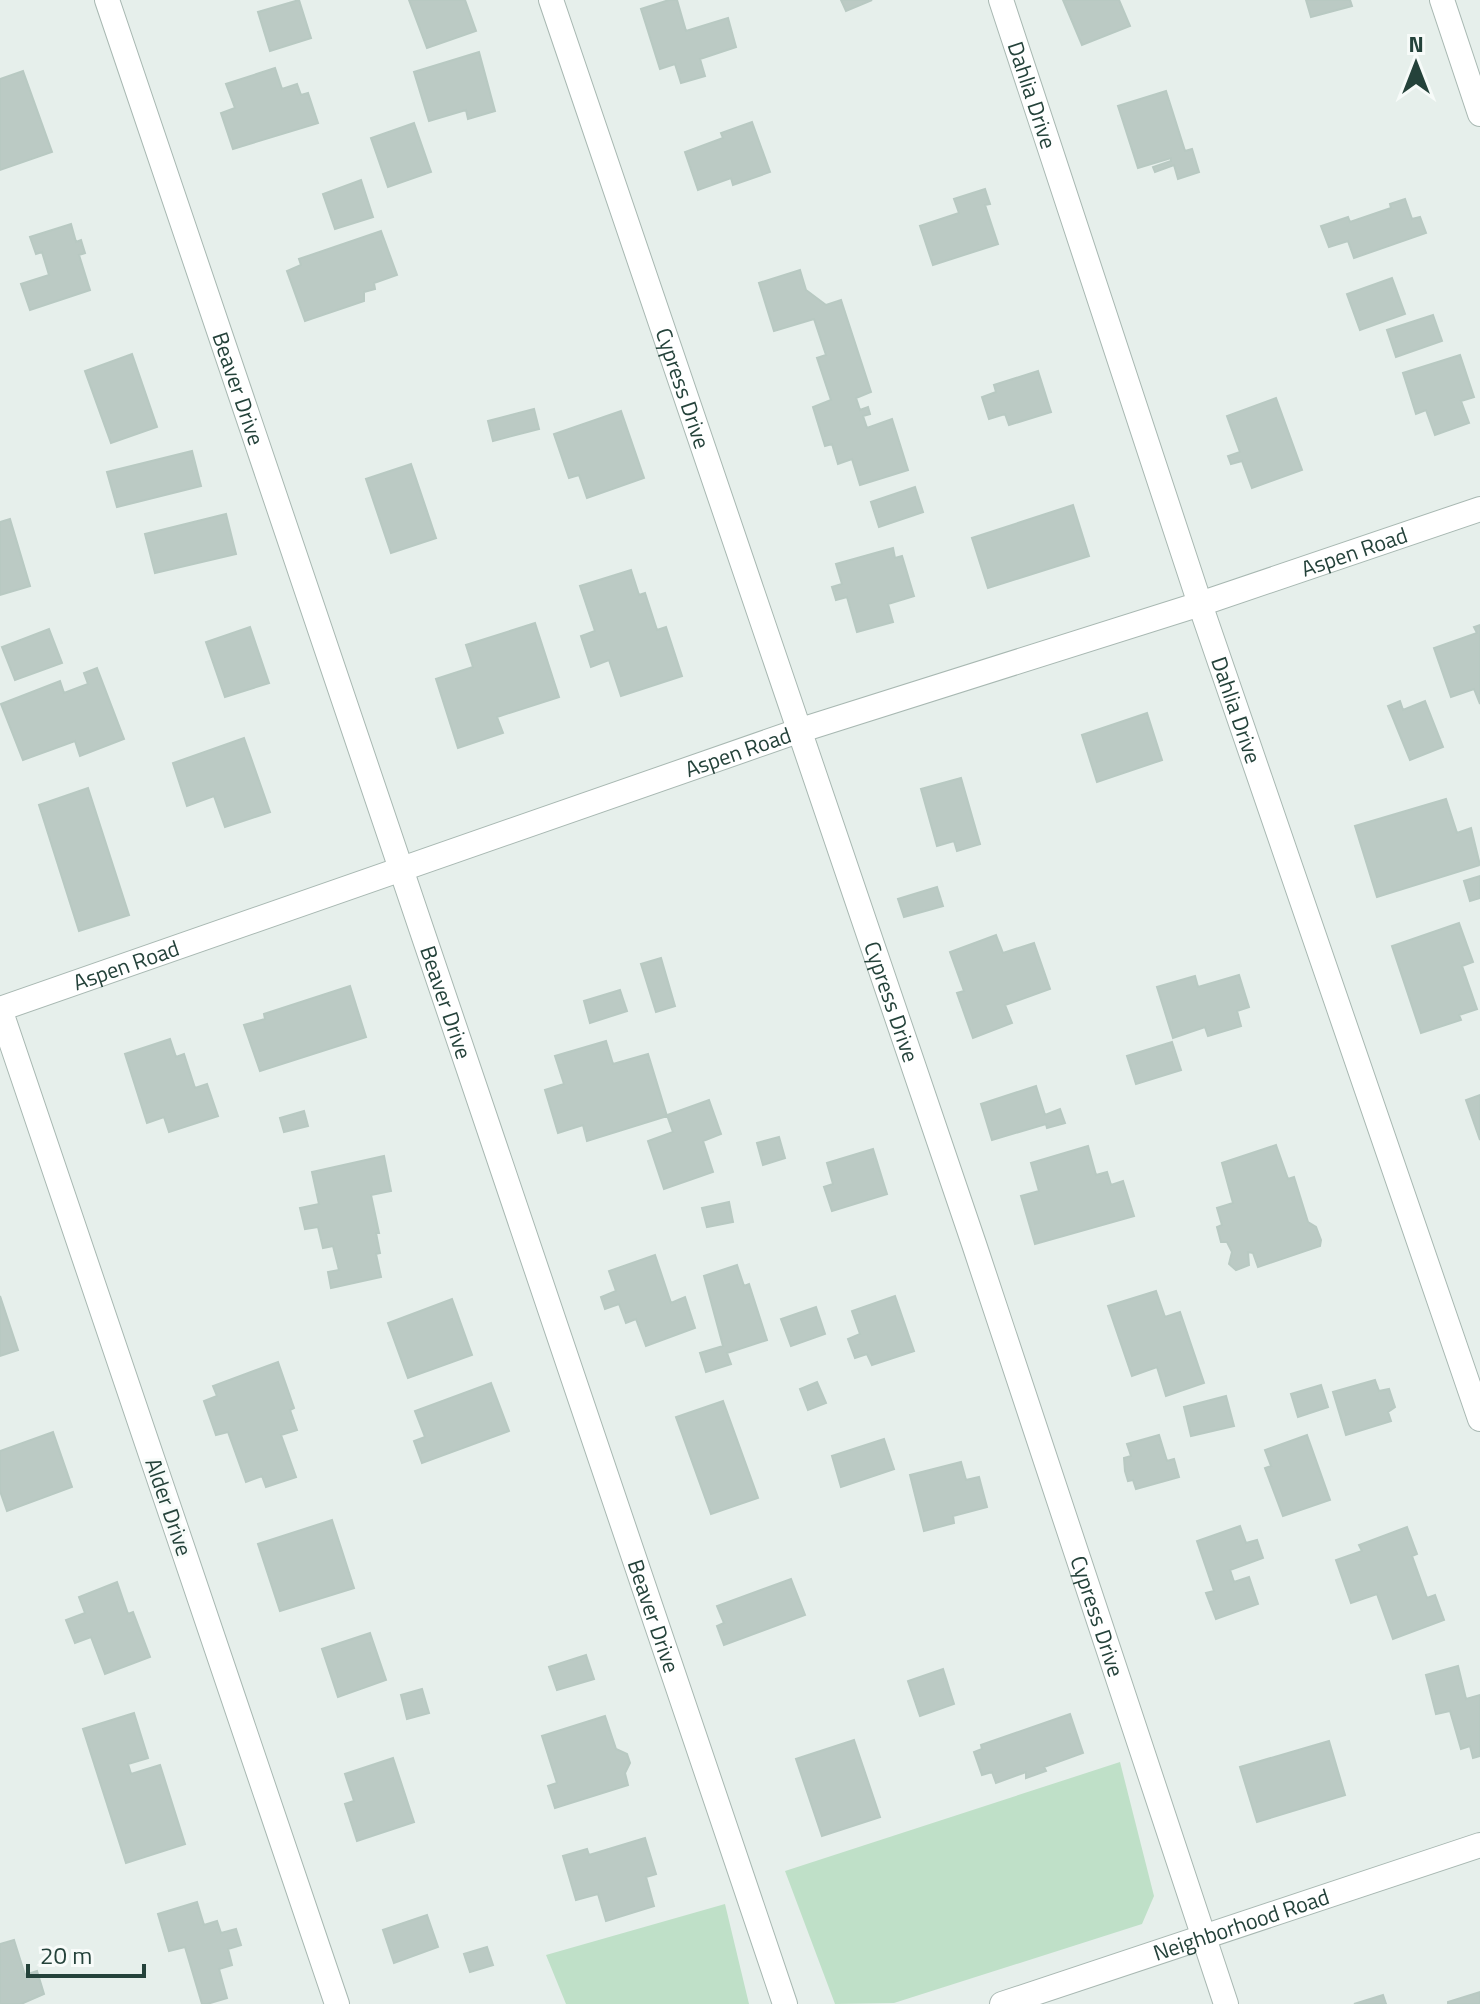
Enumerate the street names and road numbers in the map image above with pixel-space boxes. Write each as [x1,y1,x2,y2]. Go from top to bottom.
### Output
street label: Dahlia Drive [999,37,1066,153]
street label: Cypress Drive [647,323,719,453]
street label: Beaver Drive [203,327,273,450]
street label: Aspen Road [1296,518,1412,586]
street label: Dahlia Drive [1202,652,1271,768]
street label: Aspen Road [680,718,796,786]
street label: Aspen Road [68,931,184,999]
street label: Cypress Drive [855,937,928,1067]
street label: Beaver Drive [411,941,481,1063]
street label: Alder Drive [136,1453,202,1561]
street label: Cypress Drive [1061,1551,1133,1681]
street label: Beaver Drive [619,1555,689,1677]
street label: Neighborhood Road [1148,1879,1334,1970]

